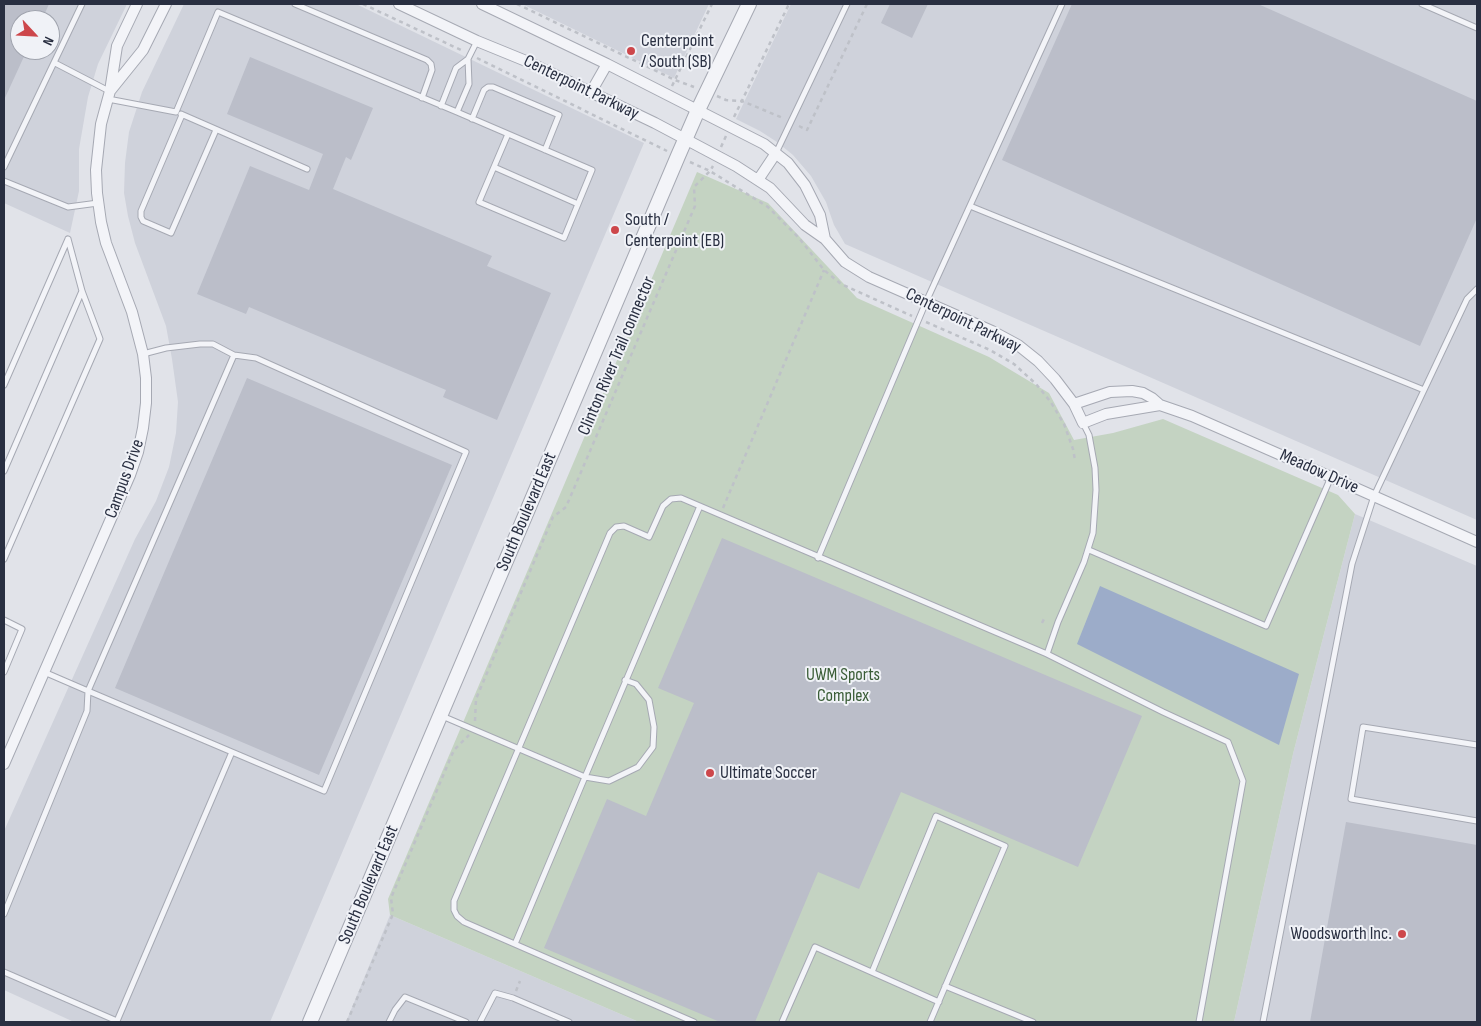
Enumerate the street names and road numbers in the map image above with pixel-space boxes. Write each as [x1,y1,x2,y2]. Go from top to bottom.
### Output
street label: Centerpoint Parkway [520,51,642,125]
street label: Clinton River Trail connector [574,273,660,439]
street label: Centerpoint Parkway [902,284,1024,358]
street label: Campus Drive [101,436,149,522]
street label: Meadow Drive [1276,445,1362,499]
street label: South Boulevard East [492,449,562,575]
street label: South Boulevard East [334,822,404,948]

